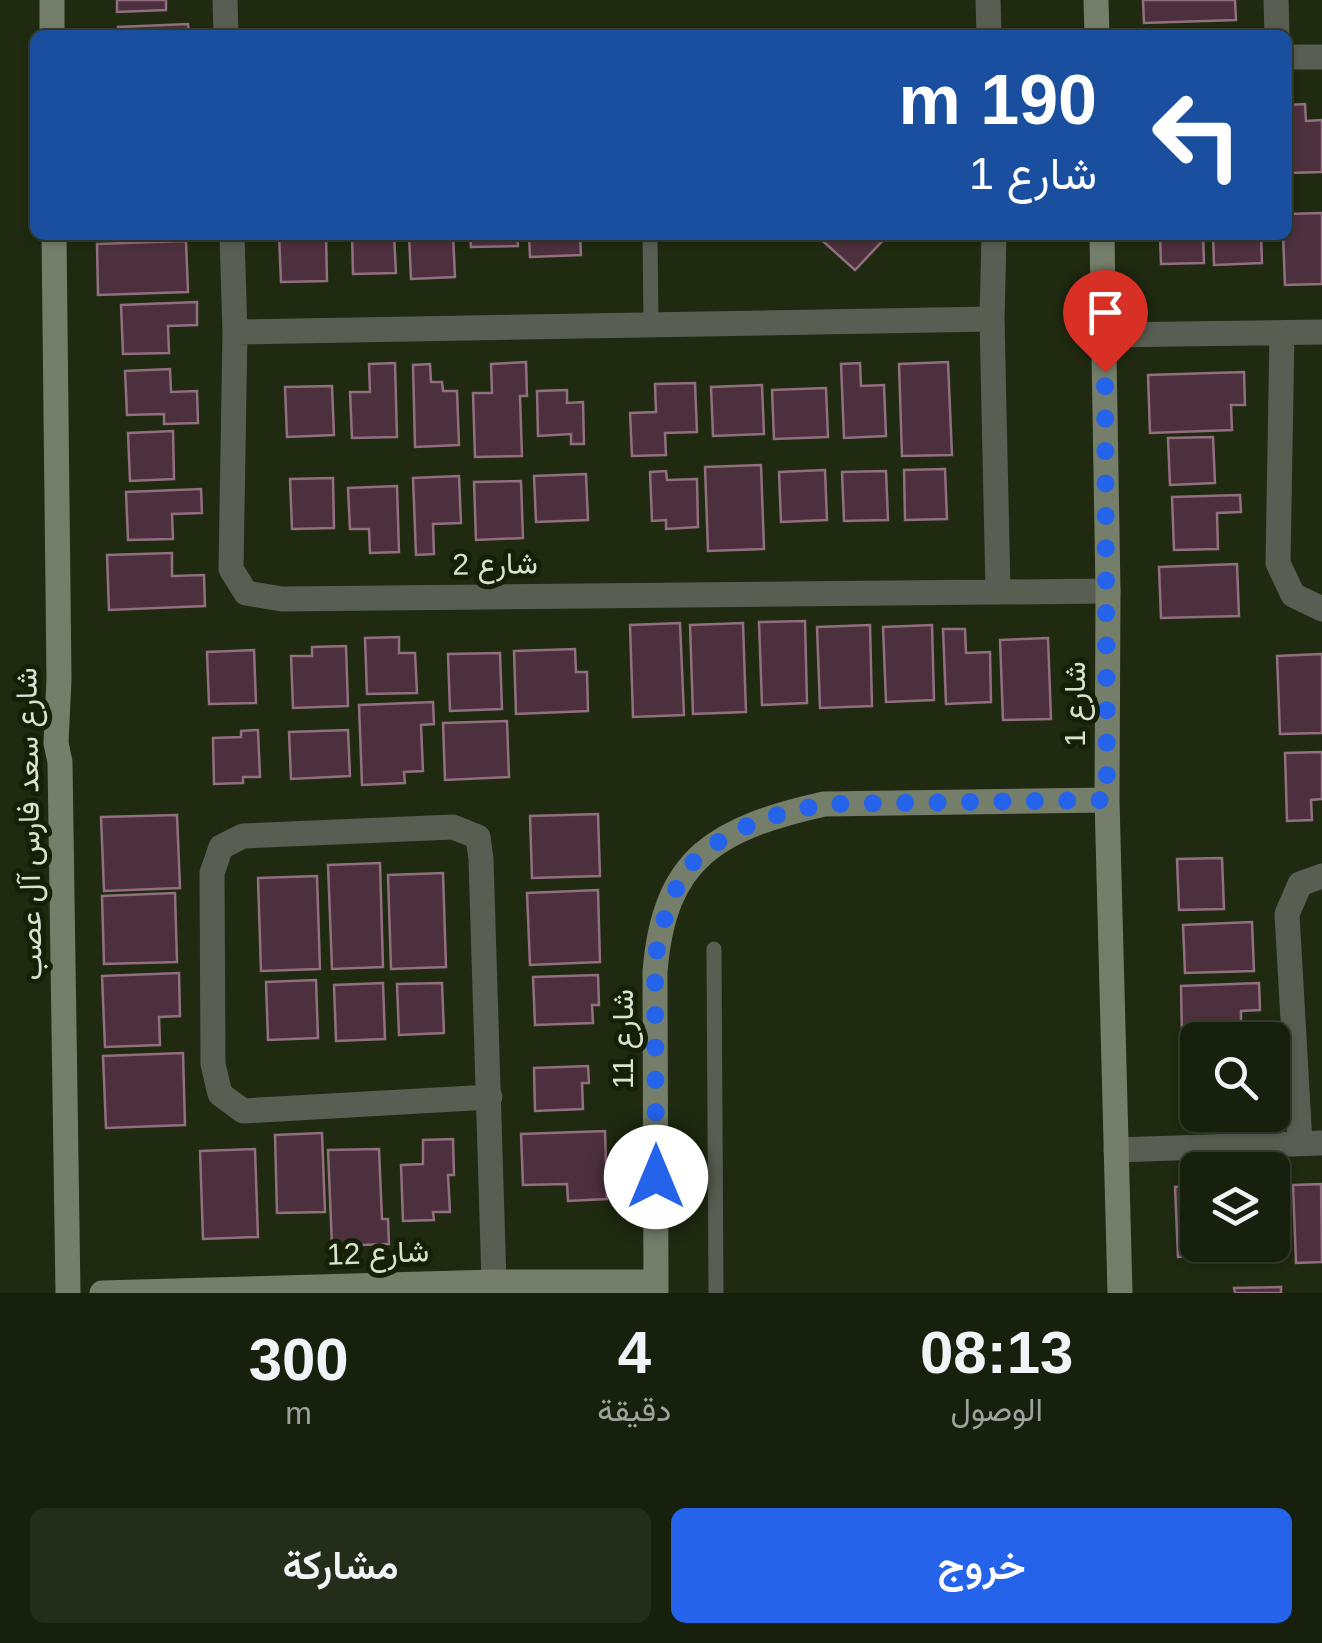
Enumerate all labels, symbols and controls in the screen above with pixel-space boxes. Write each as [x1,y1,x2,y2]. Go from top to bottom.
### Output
text: 190 m [899,61,1097,139]
icon: left [1132,70,1262,200]
text: شارع 1 [969,148,1097,199]
pin [1063,270,1148,373]
icon: arrive [1078,285,1133,340]
street label: شارع 2 [452,546,538,585]
street label: شارع 1 [1058,661,1095,747]
street label: شارع سعد فارس آل عصب [9,667,52,981]
street label: شارع 11 [606,989,643,1089]
map controls [1180,1022,1290,1262]
button: search [1180,1022,1290,1132]
position arrow [604,1125,708,1229]
button: layers [1180,1152,1290,1262]
street label: شارع 12 [326,1234,430,1275]
text: 4 [618,1319,651,1386]
text: 08:13 [920,1319,1073,1386]
text: 300 [249,1326,349,1393]
text: دقيقة [597,1392,671,1428]
text: الوصول [951,1392,1043,1428]
text: m [285,1395,312,1431]
button: مشاركة [30,1508,651,1623]
button: خروج [671,1508,1292,1623]

